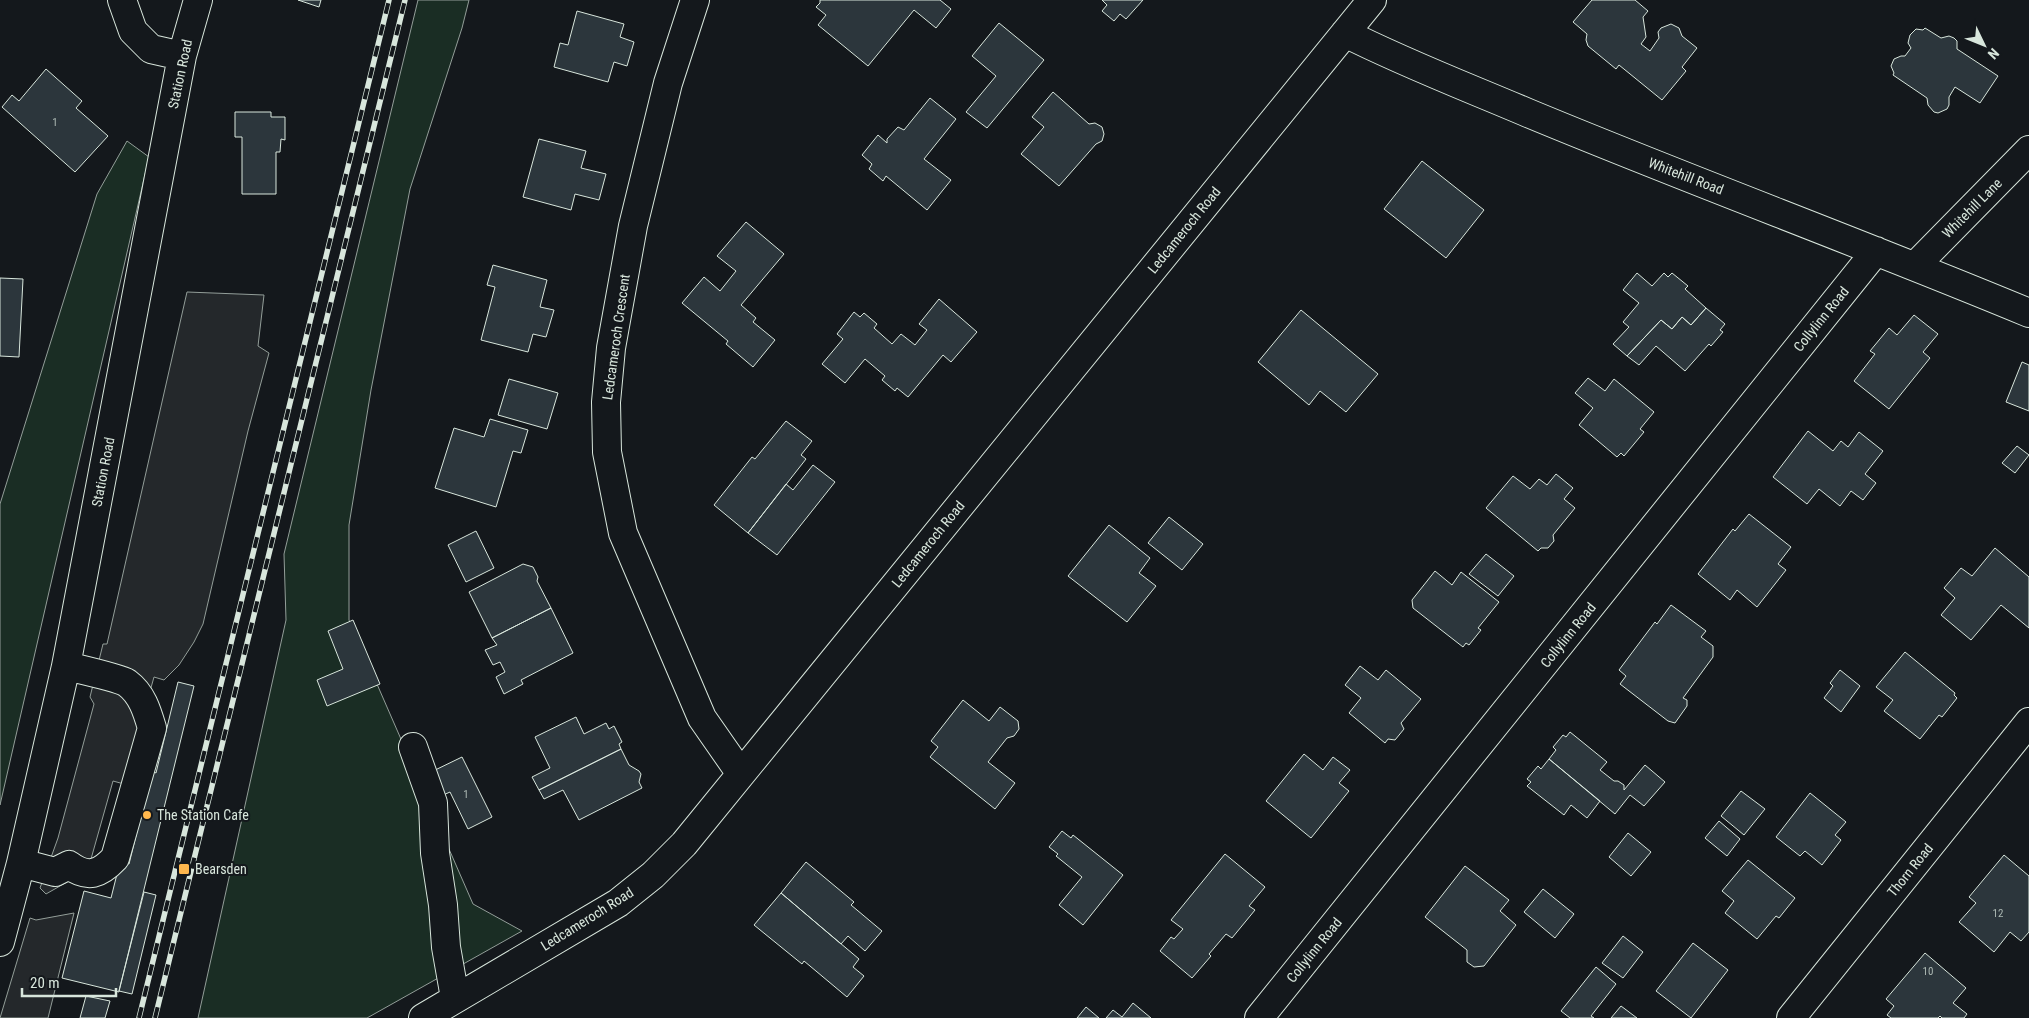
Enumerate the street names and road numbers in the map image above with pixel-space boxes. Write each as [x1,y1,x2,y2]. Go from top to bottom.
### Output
street label: Station Road [165,38,195,110]
street label: Whitehill Road [1646,154,1726,198]
street label: Whitehill Lane [1939,175,2005,241]
street label: Ledcameroch Road [1144,184,1224,276]
street label: Ledcameroch Crescent [599,273,633,401]
street label: Collylinn Road [1790,283,1852,355]
street label: Station Road [88,436,118,508]
street label: Ledcameroch Road [888,498,968,590]
street label: Collylinn Road [1537,599,1599,671]
street label: Thorn Road [1884,840,1936,900]
street label: Ledcameroch Road [538,884,636,954]
street label: Collylinn Road [1283,914,1345,986]

